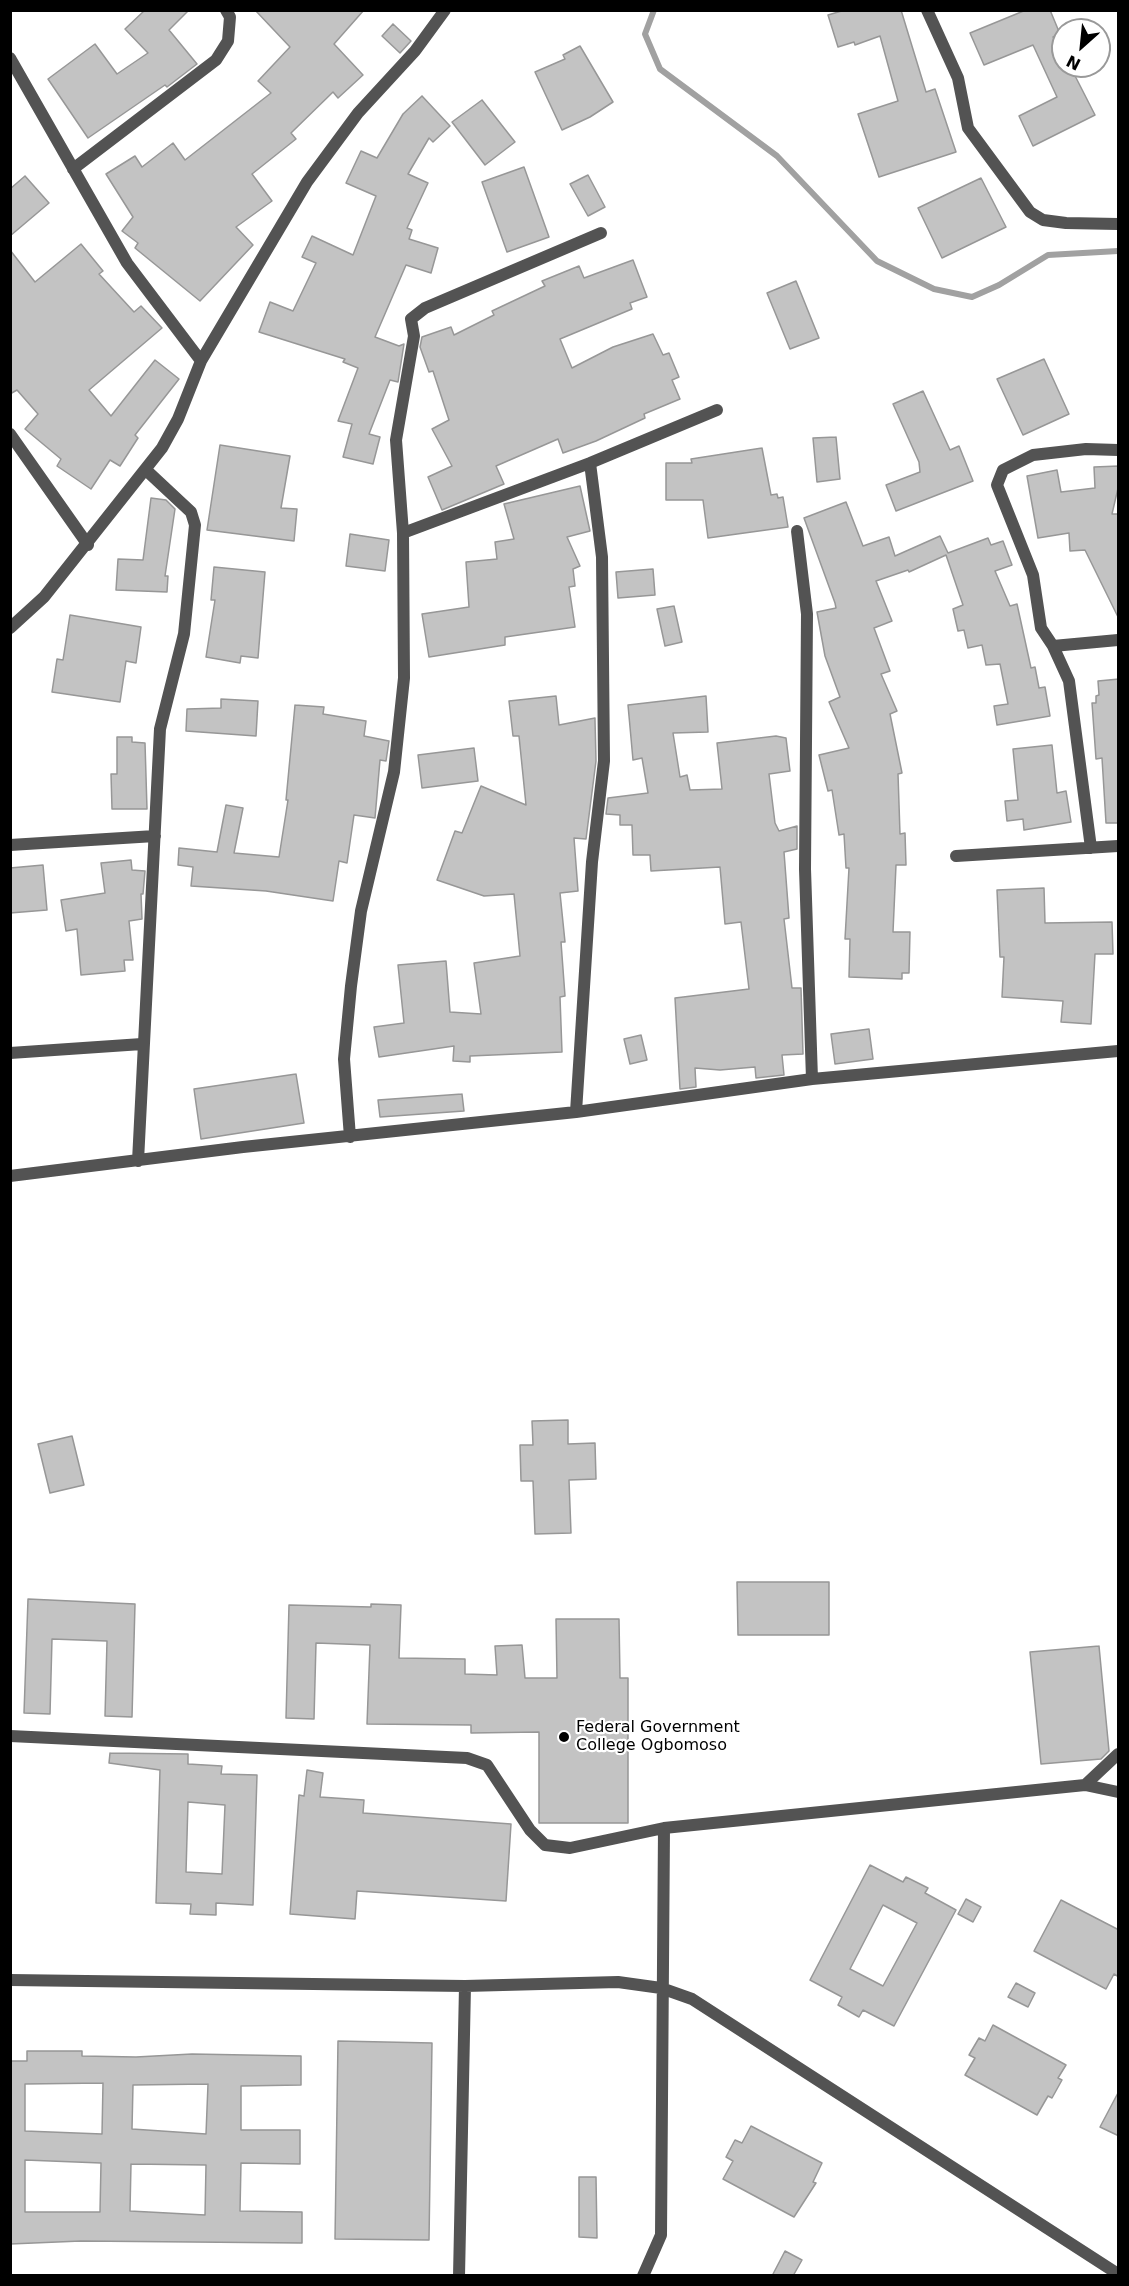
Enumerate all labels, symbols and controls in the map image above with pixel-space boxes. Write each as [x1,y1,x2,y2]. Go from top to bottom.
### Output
north arrow [1051,18,1111,78]
text: N [1063,51,1084,74]
place label: Federal Government College Ogbomoso [576,1718,740,1756]
marker: Federal Government College Ogbomoso [557,1730,571,1744]

